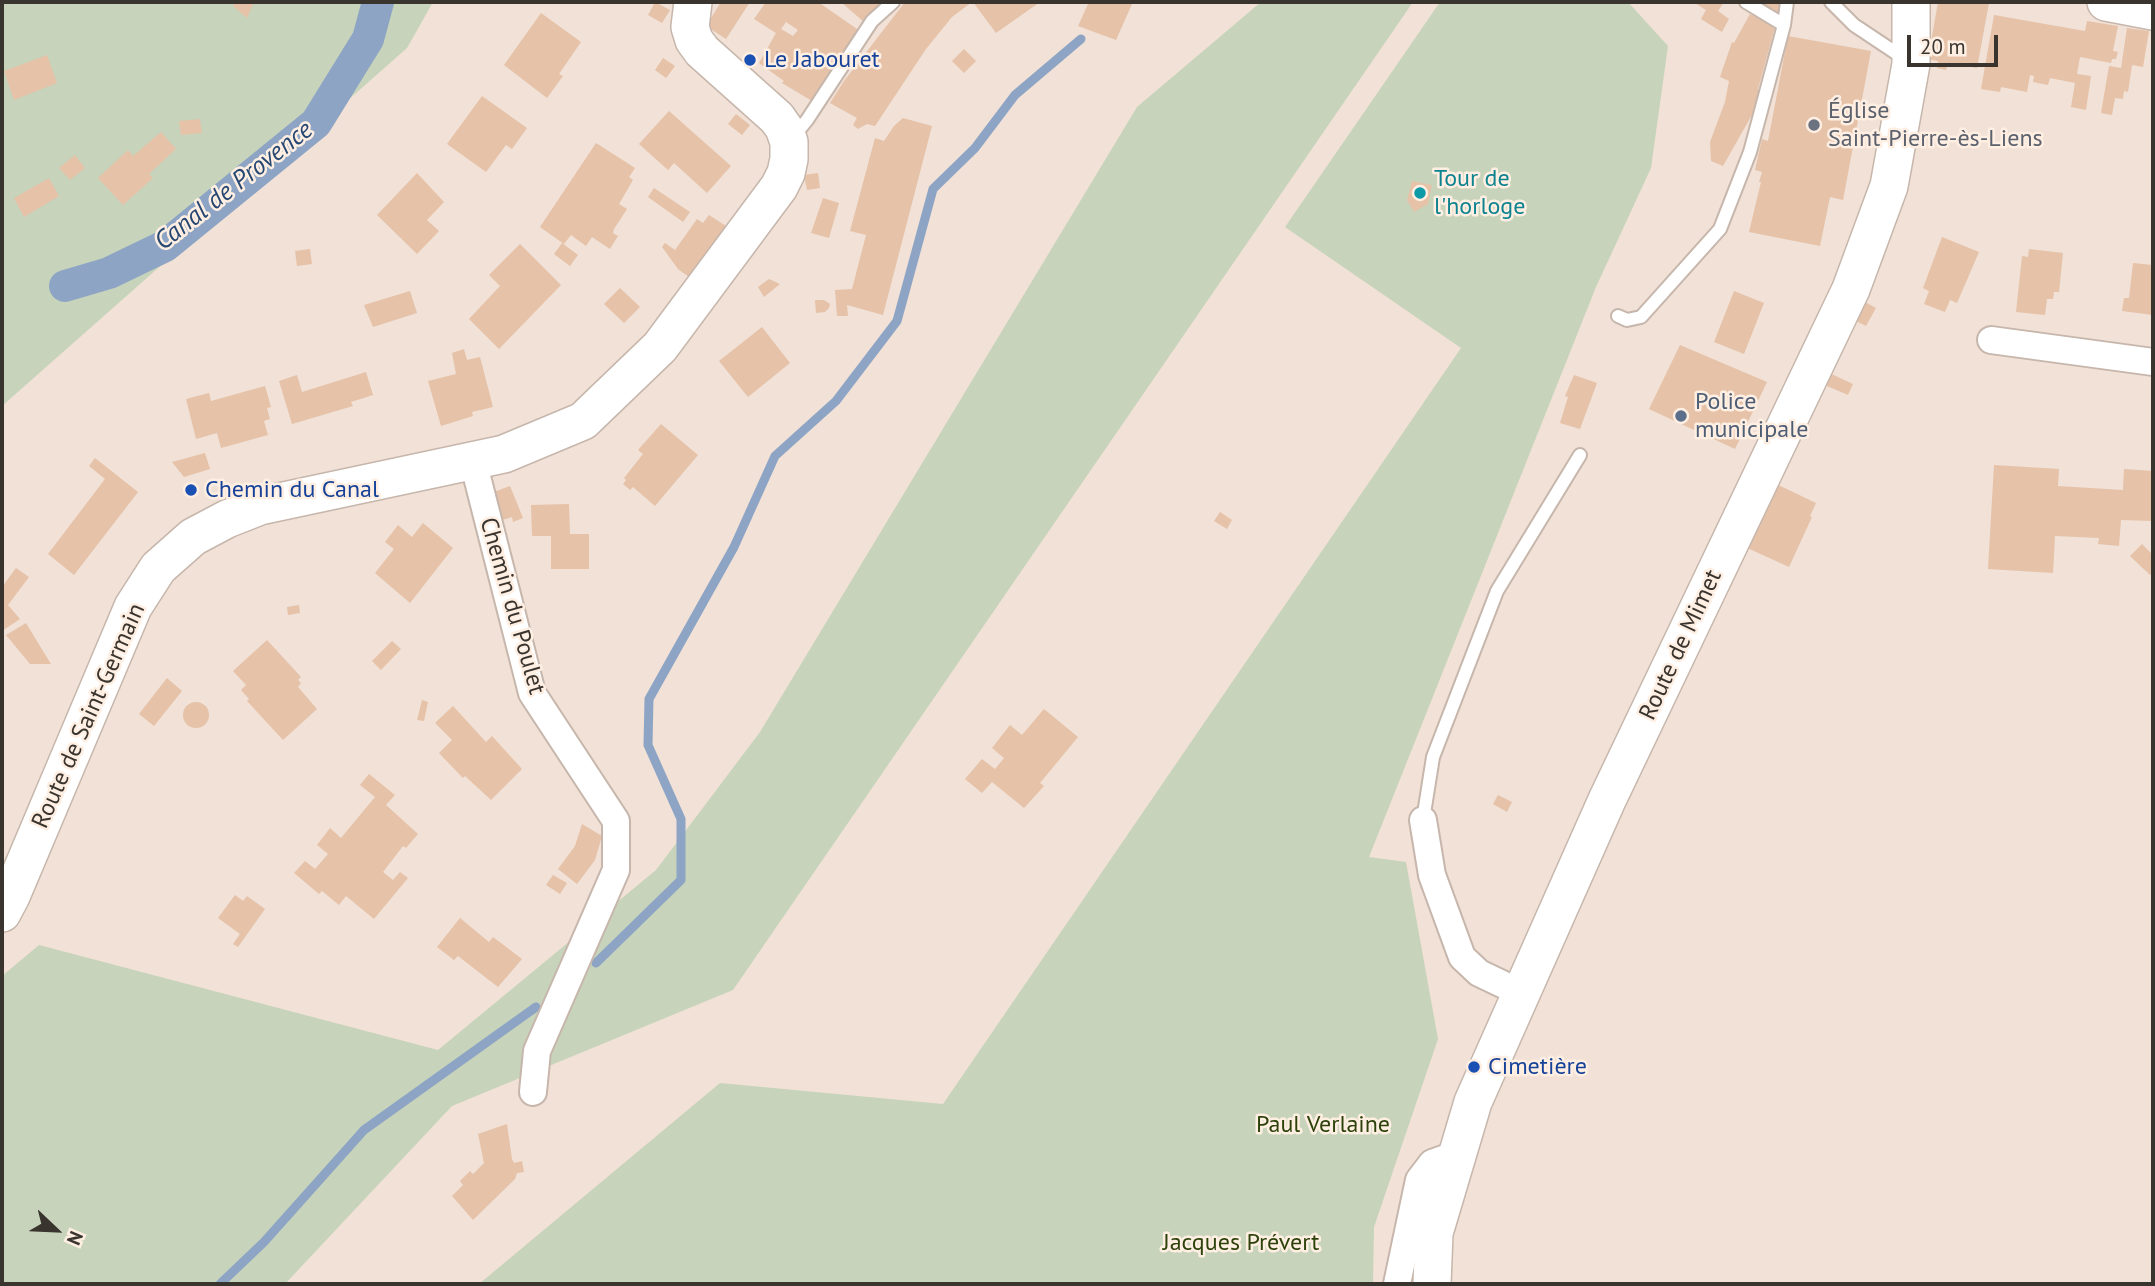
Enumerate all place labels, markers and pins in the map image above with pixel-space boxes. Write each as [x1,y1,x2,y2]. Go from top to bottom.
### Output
place label: Le Jabouret [764,46,880,74]
marker: Le Jabouret [742,52,758,68]
place label: Église Saint-Pierre-ès-Liens [1828,97,2043,153]
marker: Église Saint-Pierre-ès-Liens [1806,117,1822,133]
place label: Tour de l'horloge [1434,165,1525,221]
marker: Tour de l'horloge [1412,185,1428,201]
place label: Police municipale [1695,388,1808,444]
marker: Police municipale [1673,408,1689,424]
place label: Chemin du Canal [205,476,379,504]
marker: Chemin du Canal [183,482,199,498]
place label: Cimetière [1488,1053,1587,1081]
marker: Cimetière [1466,1059,1482,1075]

